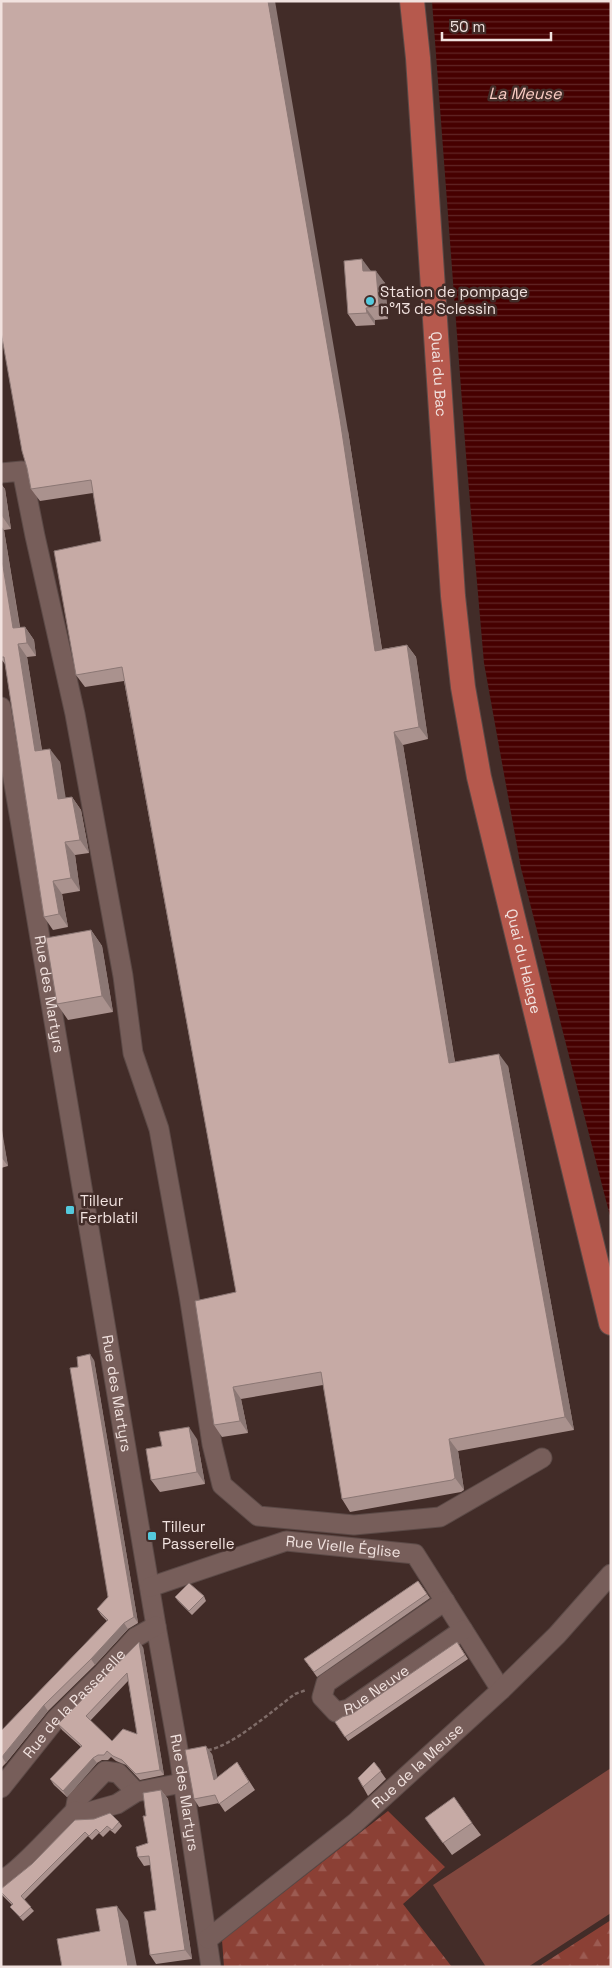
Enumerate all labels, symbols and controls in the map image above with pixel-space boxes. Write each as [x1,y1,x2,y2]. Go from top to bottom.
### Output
scale bar [442,10,551,42]
text: 50 m [450,17,485,36]
water label: La Meuse [488,83,562,104]
place label: Station de pompage n°13 de Sclessin [380,282,528,318]
marker: Station de pompage n°13 de Sclessin [364,295,376,307]
street label: Quai du Bac [427,331,451,417]
street label: Quai du Halage [502,907,546,1016]
street label: Rue des Martyrs [31,934,69,1054]
place label: Tilleur Ferblatil [80,1191,138,1227]
marker: Tilleur Ferblatil [64,1204,76,1216]
street label: Rue des Martyrs [98,1333,136,1453]
place label: Tilleur Passerelle [162,1517,235,1553]
marker: Tilleur Passerelle [146,1530,158,1542]
street label: Rue Vielle Église [285,1531,402,1562]
street label: Rue de la Passerelle [19,1645,130,1762]
street label: Rue Neuve [342,1660,413,1719]
street label: Rue de la Meuse [367,1719,467,1812]
street label: Rue des Martyrs [166,1732,203,1853]

